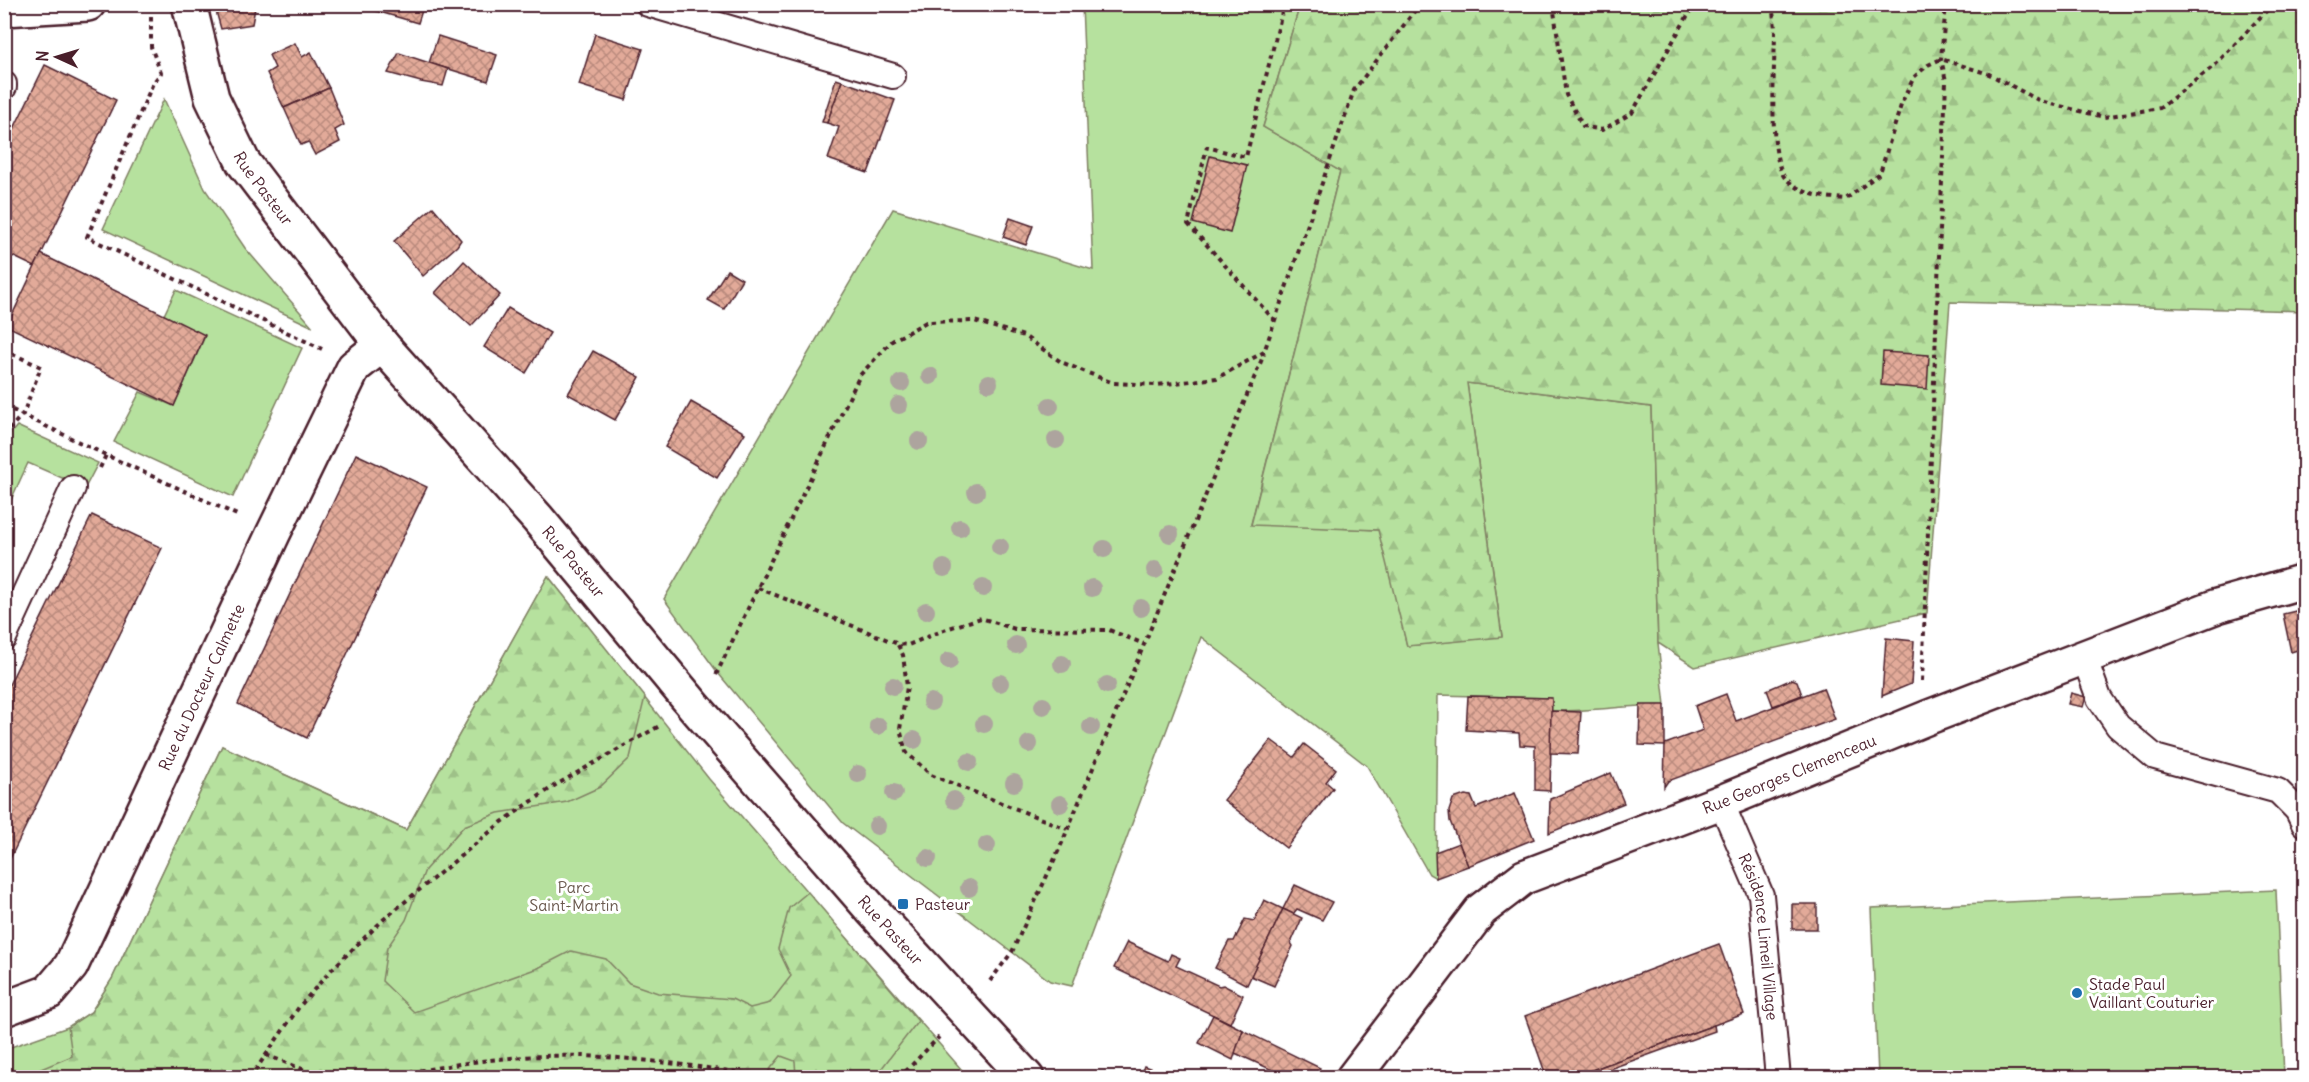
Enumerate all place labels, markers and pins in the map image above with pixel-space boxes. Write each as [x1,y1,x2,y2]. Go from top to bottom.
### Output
place label: Pasteur [915,894,971,914]
marker: Pasteur [896,897,910,911]
place label: Stade Paul Vaillant Couturier [2089,974,2215,1012]
marker: Stade Paul Vaillant Couturier [2070,986,2084,1000]

